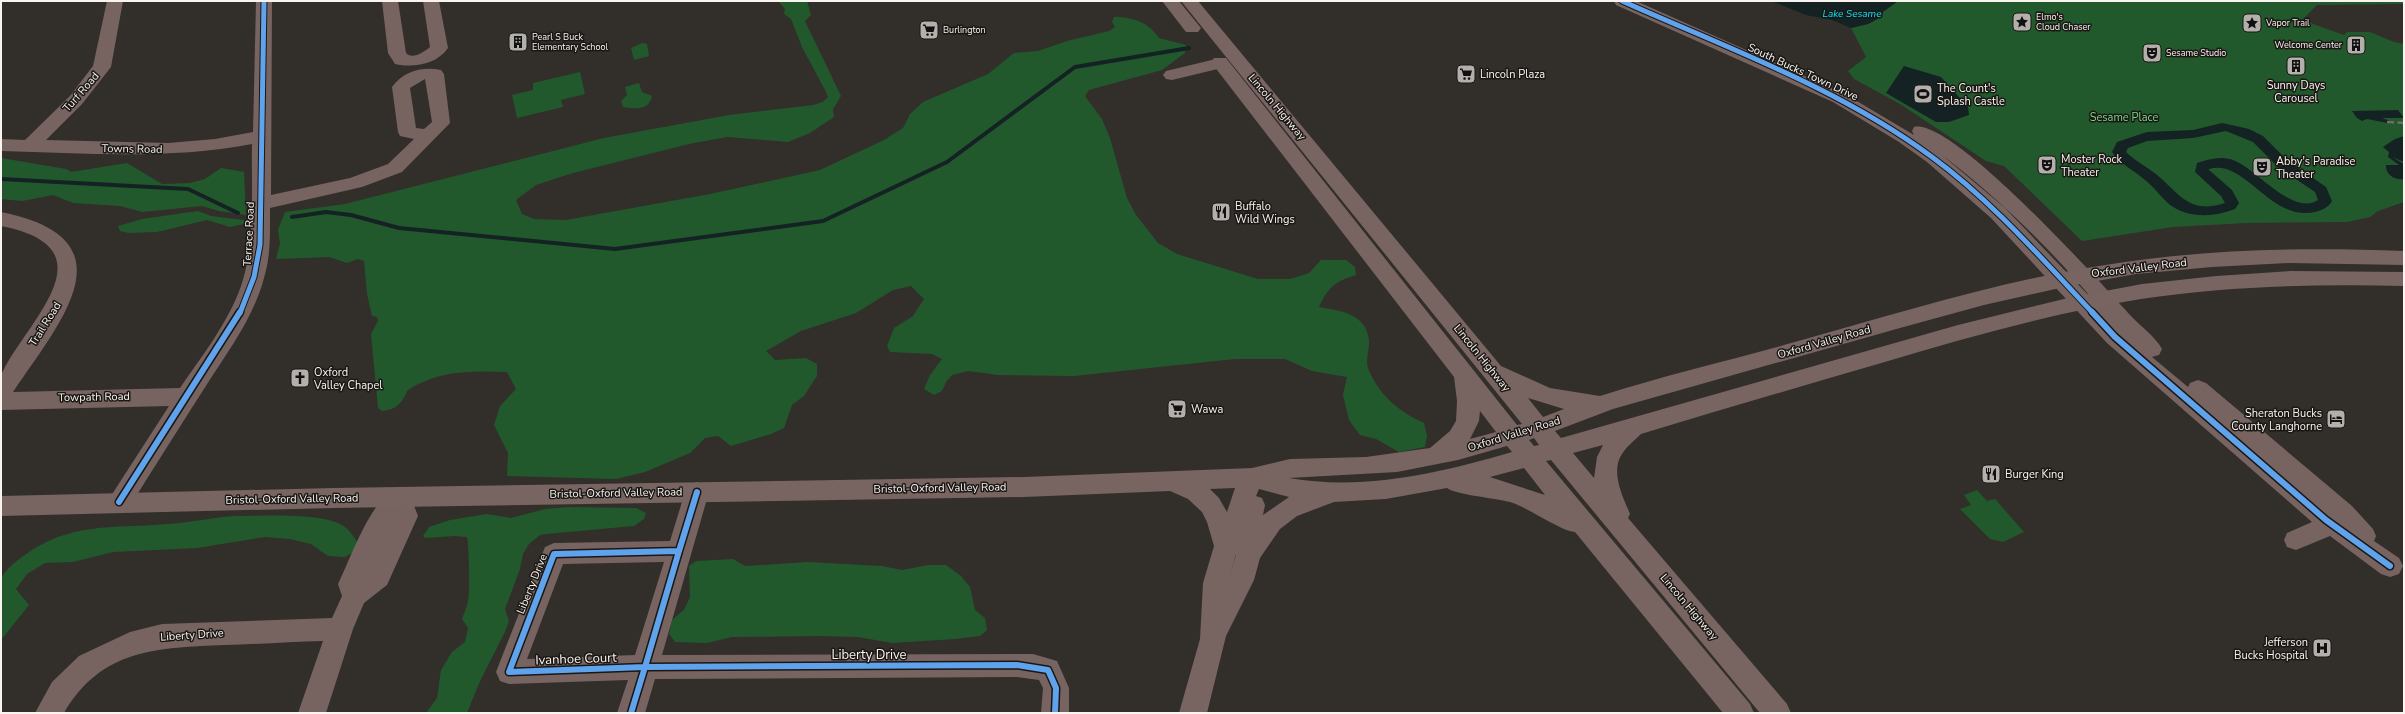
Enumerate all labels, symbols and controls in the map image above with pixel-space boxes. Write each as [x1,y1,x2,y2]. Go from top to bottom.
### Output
water label: Lake Sesame [1823,7,1882,21]
place icon: Elmo's Cloud Chaser [2011,11,2033,33]
place label: Elmo's Cloud Chaser [2036,11,2091,33]
place icon: Vapor Trail [2241,12,2263,34]
place label: Vapor Trail [2265,17,2310,29]
supermarket icon: Burlington [918,19,940,41]
place label: Burlington [943,24,986,36]
building icon: Pearl S Buck Elementary School [507,31,529,53]
place label: Pearl S Buck Elementary School [532,31,608,53]
building icon: Welcome Center [2345,34,2367,56]
place label: Welcome Center [2275,39,2343,51]
street label: South Bucks Town Drive [1745,40,1861,104]
theatre icon: Sesame Studio [2141,42,2163,64]
place label: Sesame Studio [2166,47,2226,59]
building icon: Sunny Days Carousel [2285,55,2307,77]
supermarket icon: Lincoln Plaza [1455,63,1477,85]
place label: Lincoln Plaza [1480,67,1545,82]
street label: Turf Road [59,69,103,115]
street label: Lincoln Highway [1245,71,1309,144]
place label: Sunny Days Carousel [2267,78,2325,106]
place label: The Count's Splash Castle [1937,81,2005,109]
sports icon: The Count's Splash Castle [1912,83,1934,105]
park label: Sesame Place [2090,110,2159,125]
street label: Towns Road [101,141,163,157]
place label: Moster Rock Theater [2061,152,2123,180]
theatre icon: Moster Rock Theater [2036,154,2058,176]
place label: Abby's Paradise Theater [2276,154,2355,182]
theatre icon: Abby's Paradise Theater [2251,156,2273,178]
place label: Buffalo Wild Wings [1235,199,1295,227]
street label: Terrace Road [240,201,258,267]
restaurant icon: Buffalo Wild Wings [1210,201,1232,223]
street label: Oxford Valley Road [2090,255,2188,281]
street label: Trail Road [25,299,65,349]
street label: Lincoln Highway [1450,321,1514,395]
street label: Oxford Valley Road [1776,322,1872,362]
place label: Oxford Valley Chapel [313,365,383,393]
church icon: Oxford Valley Chapel [289,367,311,389]
street label: Towpath Road [58,389,130,405]
supermarket icon: Wawa [1166,398,1188,420]
place label: Wawa [1191,402,1223,417]
place label: Sheraton Bucks County Langhorne [2231,406,2322,434]
hotel icon: Sheraton Bucks County Langhorne [2325,408,2347,430]
street label: Oxford Valley Road [1466,413,1562,455]
restaurant icon: Burger King [1980,463,2002,485]
place label: Burger King [2005,467,2064,482]
street label: Bristol-Oxford Valley Road [873,479,1007,497]
street label: Bristol-Oxford Valley Road [549,484,683,502]
street label: Bristol-Oxford Valley Road [225,490,359,508]
street label: Liberty Drive [513,552,551,616]
street label: Lincoln Highway [1657,571,1721,644]
street label: Liberty Drive [160,625,224,645]
place label: Jefferson Bucks Hospital [2234,635,2309,663]
hospital icon: Jefferson Bucks Hospital [2311,637,2333,659]
street label: Liberty Drive [831,646,907,664]
street label: Ivanhoe Court [535,649,617,669]

